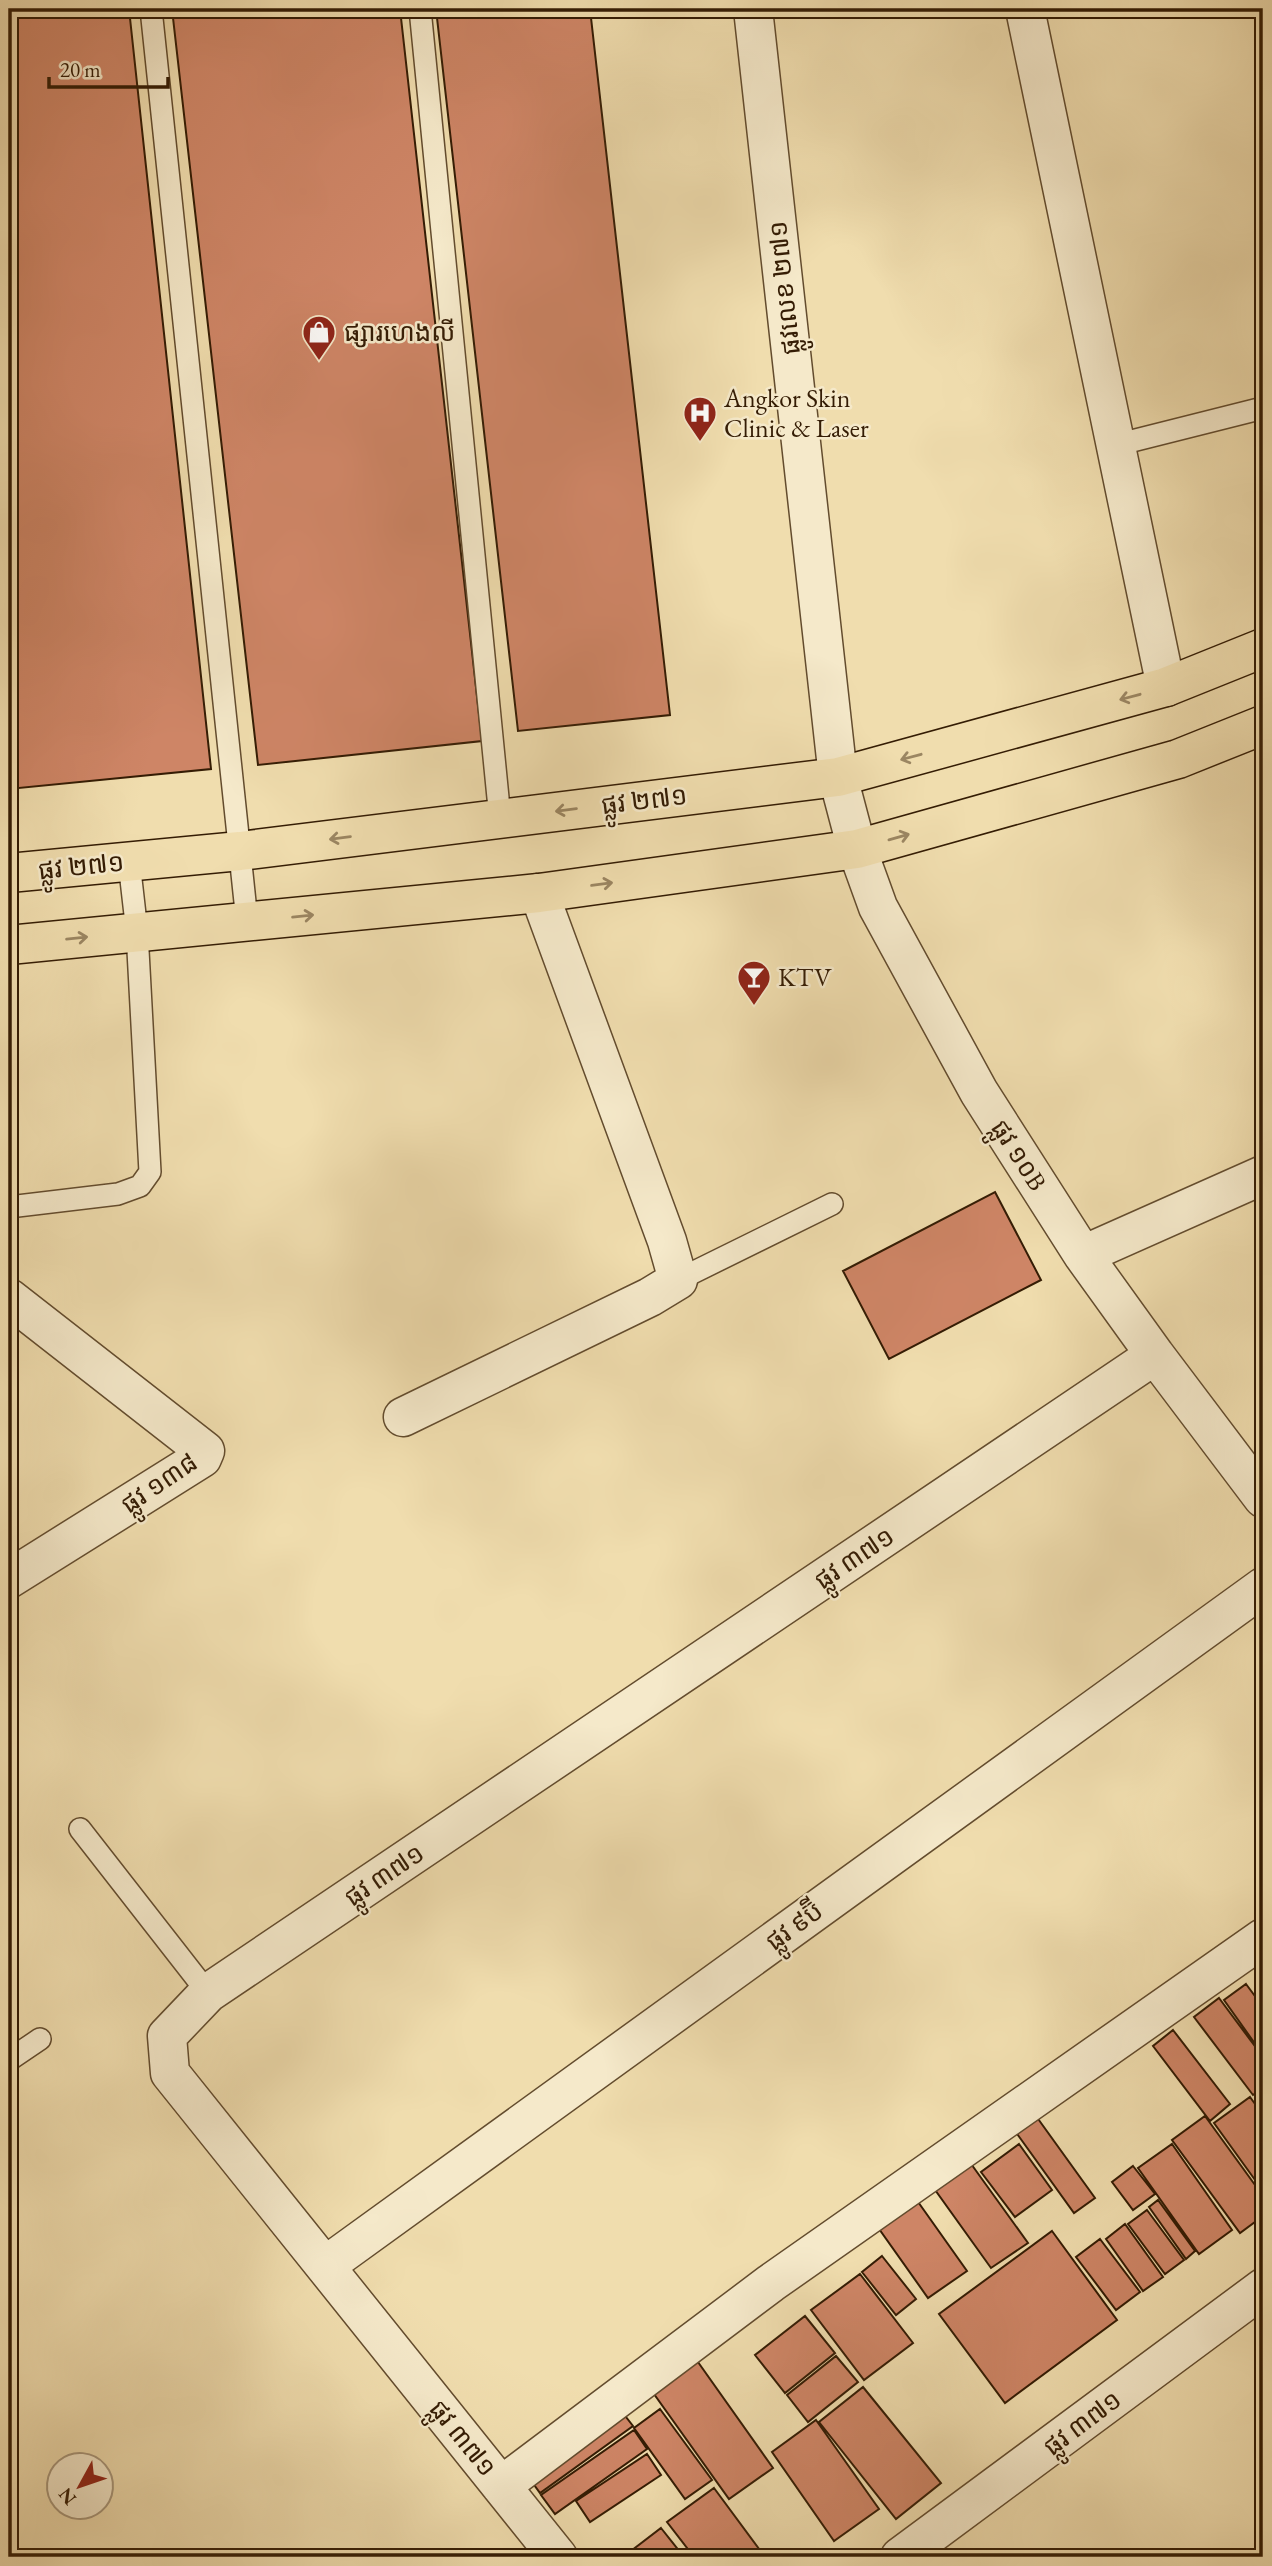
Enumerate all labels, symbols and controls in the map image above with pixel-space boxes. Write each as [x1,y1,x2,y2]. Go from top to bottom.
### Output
scale bar [49,46,168,90]
text: 20 m [60,56,101,83]
street label: ផ្លូវលេខ ២៧១ [760,219,815,357]
shop icon: ផ្សារហេងលី [300,313,338,362]
place label: ផ្សារហេងលី [344,315,455,349]
place label: Angkor Skin Clinic & Laser [723,381,869,445]
hospital icon: Angkor Skin Clinic & Laser [681,394,719,443]
one-way arrow [1120,691,1142,704]
one-way arrow [900,751,923,764]
street label: ផ្លូវ ២៧១ [599,778,690,829]
one-way arrow [555,803,577,816]
one-way arrow [887,830,910,843]
one-way arrow [329,832,352,845]
street label: ផ្លូវ ២៧១ [36,845,127,894]
one-way arrow [590,877,613,890]
one-way arrow [291,909,314,922]
one-way arrow [65,931,87,944]
bar icon: KTV [735,958,773,1007]
place label: KTV [778,960,832,994]
street label: ផ្លូវ ១០B [978,1113,1055,1201]
street label: ផ្លូវ ១៣៨ [114,1445,208,1527]
street label: ផ្លូវ ៣៧១ [807,1519,904,1603]
street label: ផ្លូវ ៣៧១ [337,1836,434,1920]
street label: ផ្លូវ ៩ប៊ី [758,1893,834,1964]
street label: ផ្លូវ ៣៧១ [1036,2383,1132,2469]
street label: ផ្លូវ ៣៧១ [416,2393,504,2488]
north arrow [46,2450,116,2520]
text: N [52,2482,82,2511]

